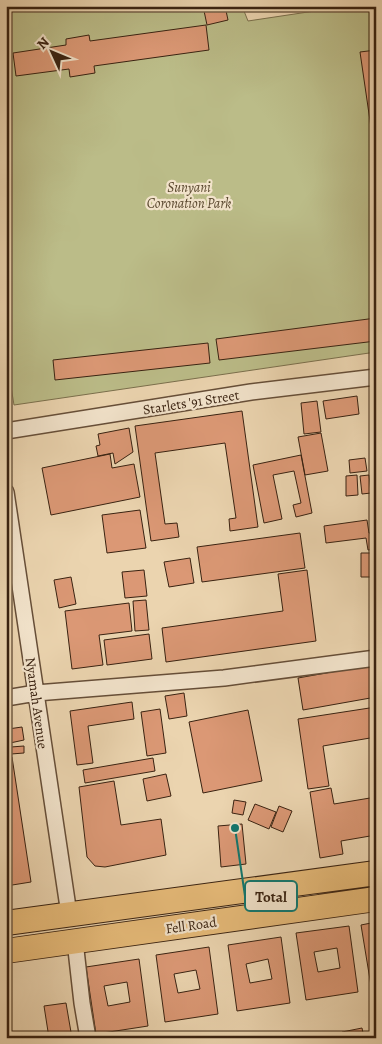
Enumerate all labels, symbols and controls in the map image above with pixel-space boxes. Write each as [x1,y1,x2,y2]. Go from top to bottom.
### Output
north arrow [28,28,78,78]
text: N [33,33,53,54]
park label: Sunyani Coronation Park [147,178,231,213]
street label: Starlets '91 Street [142,385,241,419]
street label: Nyamah Avenue [21,656,52,750]
callout: Total [245,881,297,911]
text: Total [255,887,287,907]
street label: Fell Road [164,912,218,938]

